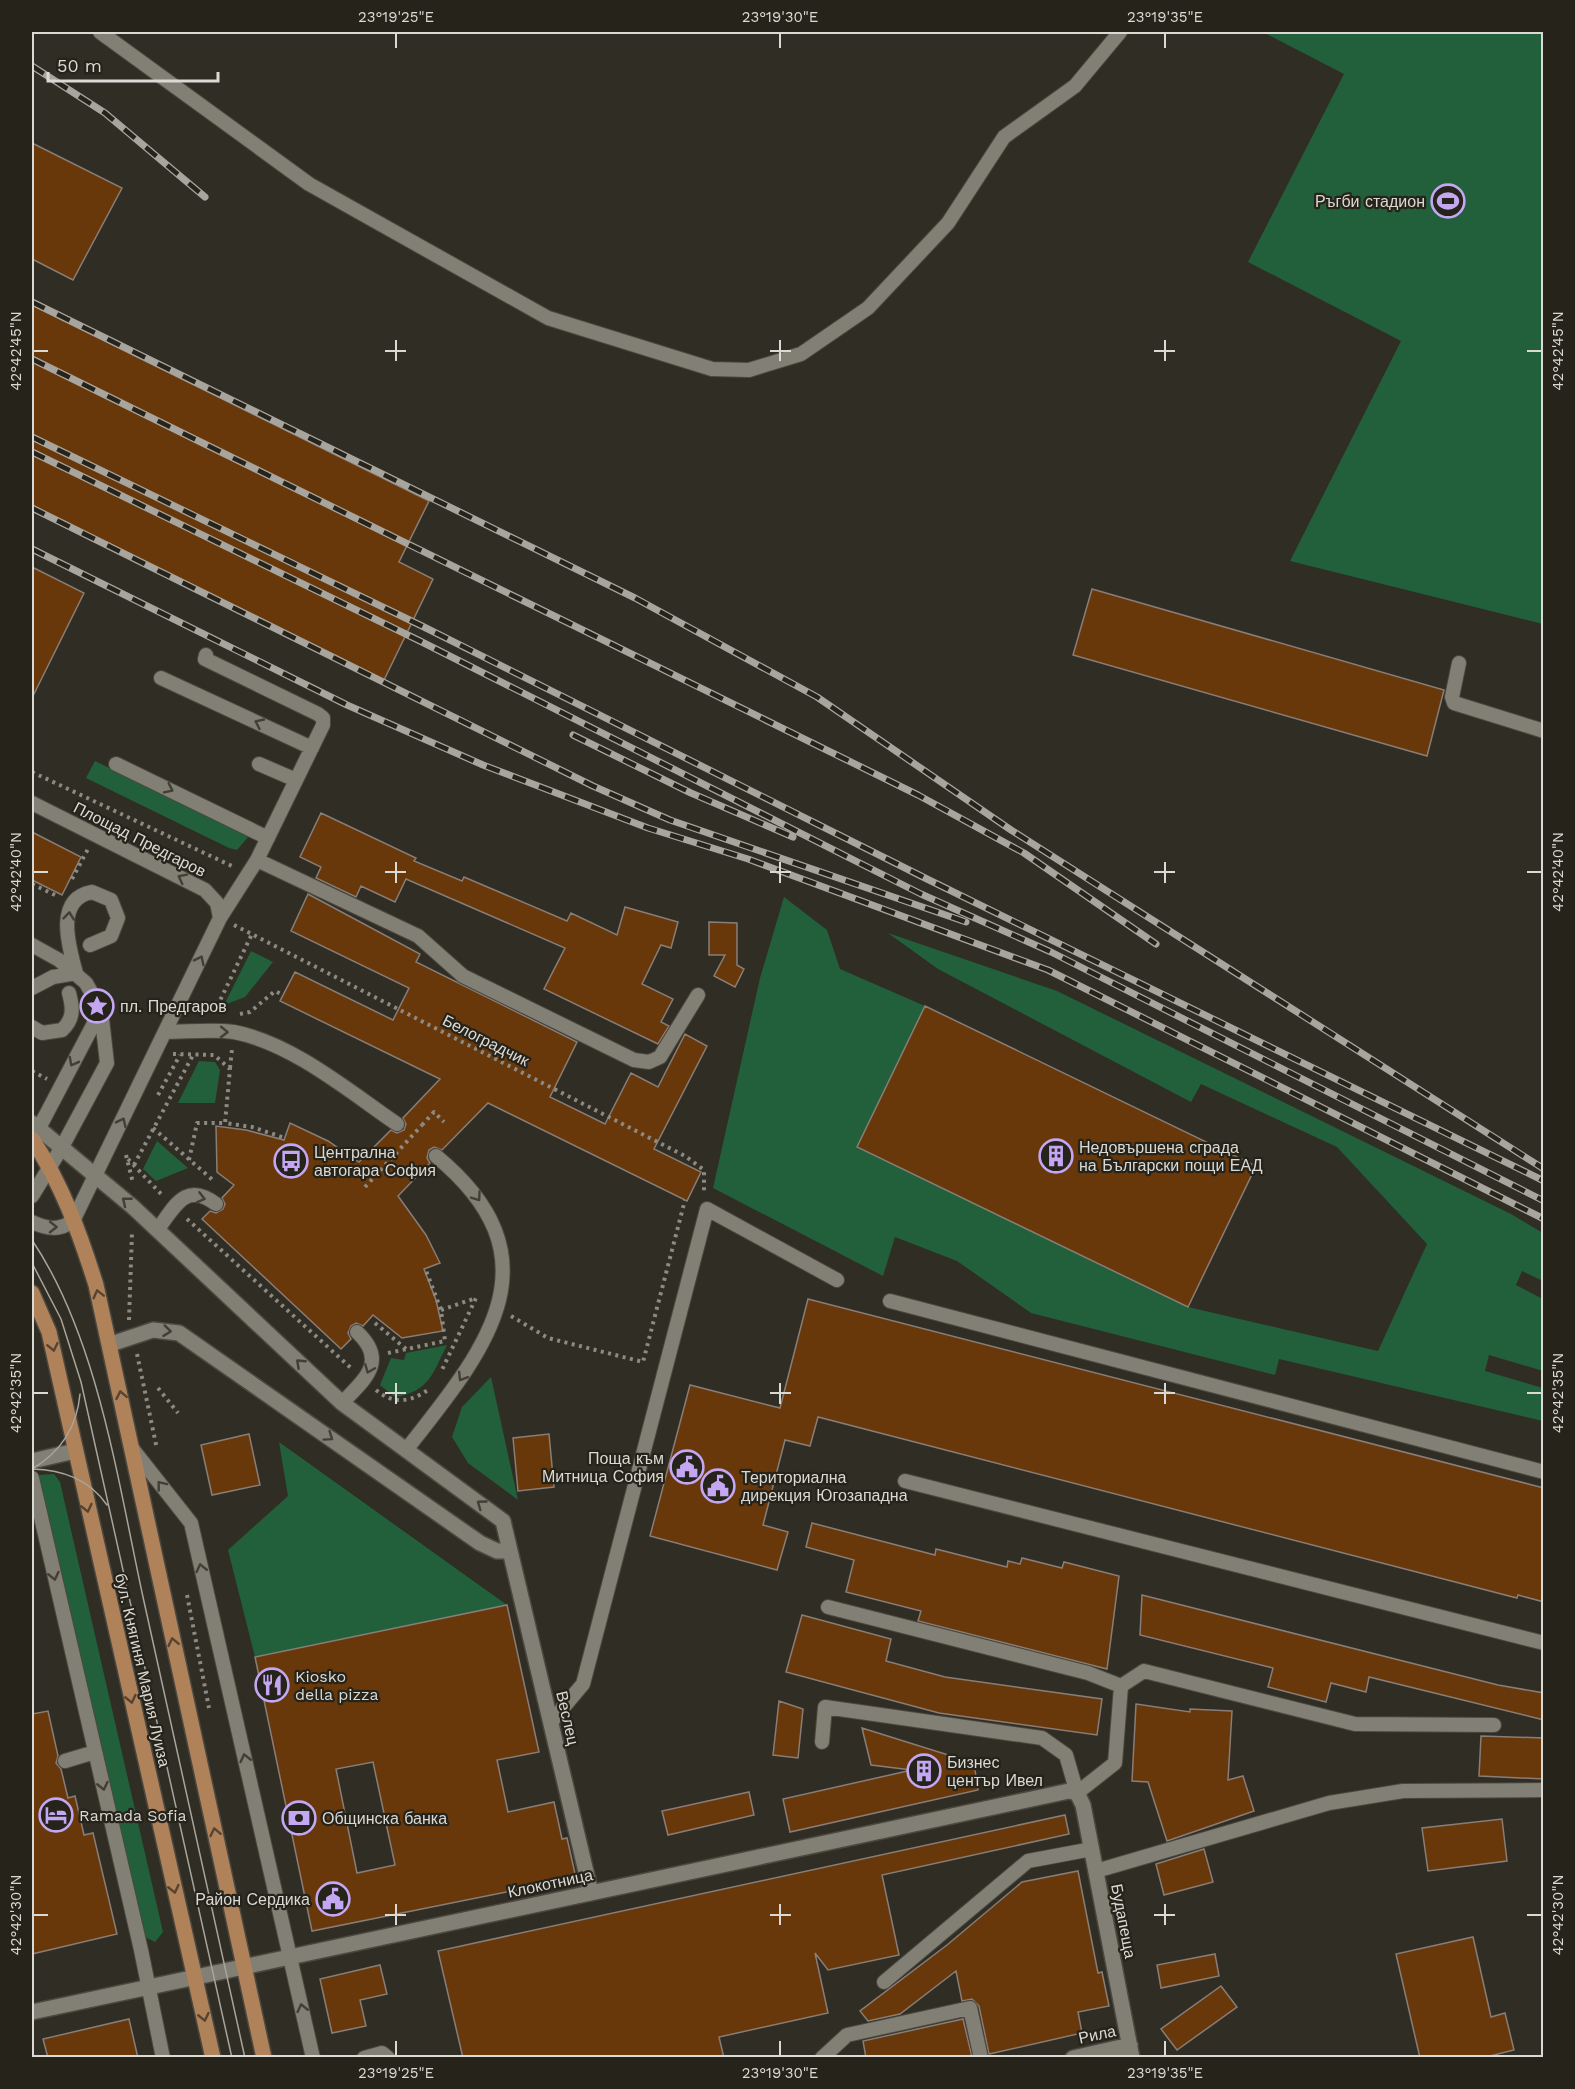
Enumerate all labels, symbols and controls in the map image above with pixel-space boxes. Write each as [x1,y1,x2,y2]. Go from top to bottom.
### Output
text: 23°19'25"E [358,8,434,26]
text: 23°19'30"E [742,8,818,26]
text: 23°19'35"E [1127,8,1203,26]
scale bar [48,45,218,83]
text: 50 m [57,55,102,76]
sports icon: Ръгби стадион [1430,183,1466,219]
place label: Ръгби стадион [1315,192,1425,211]
text: 42°42'45"N [7,311,25,391]
text: 42°42'45"N [1549,311,1567,391]
one-way arrow [254,719,265,731]
one-way arrow [162,782,173,794]
street label: Площад Предгаров [71,798,209,881]
text: 42°42'40"N [7,832,25,912]
text: 42°42'40"N [1549,832,1567,912]
one-way arrow [178,874,188,885]
one-way arrow [62,911,75,921]
one-way arrow [192,955,204,966]
place icon: пл. Предгаров [79,988,115,1024]
place label: пл. Предгаров [120,997,227,1016]
street label: Белоградчик [439,1011,533,1071]
one-way arrow [219,1026,228,1038]
one-way arrow [69,1056,80,1066]
one-way arrow [114,1118,126,1129]
building icon: Недовършена сграда на Български пощи ЕАД [1038,1138,1074,1174]
place label: Недовършена сграда на Български пощи ЕАД [1079,1138,1263,1175]
bus stop icon: Централна автогара София [273,1143,309,1179]
place label: Централна автогара София [314,1143,436,1180]
one-way arrow [196,1190,206,1203]
one-way arrow [470,1191,481,1202]
one-way arrow [122,1198,133,1209]
one-way arrow [49,1221,58,1233]
one-way arrow [93,1289,105,1300]
one-way arrow [162,1324,171,1336]
one-way arrow [45,1342,58,1352]
text: 42°42'35"N [7,1353,25,1433]
text: 42°42'35"N [1549,1353,1567,1433]
one-way arrow [296,1359,306,1370]
one-way arrow [364,1363,376,1374]
one-way arrow [457,1371,469,1381]
one-way arrow [115,1391,128,1401]
one-way arrow [322,1430,333,1441]
place label: Поща към Митница София [542,1449,664,1486]
public building icon: Поща към Митница София [669,1449,705,1485]
public building icon: Териториална дирекция Югозападна [700,1468,736,1504]
place label: Териториална дирекция Югозападна [741,1468,908,1505]
one-way arrow [157,1481,168,1492]
one-way arrow [476,1501,487,1512]
one-way arrow [80,1503,93,1513]
one-way arrow [195,1563,208,1573]
one-way arrow [47,1570,60,1580]
street label: бул. Княгиня Мария Луиза [111,1571,174,1769]
one-way arrow [168,1637,181,1647]
restaurant icon: Kiosko della pizza [254,1667,290,1703]
place label: Kiosko della pizza [295,1667,379,1704]
street label: Веслец [552,1689,583,1747]
one-way arrow [123,1693,136,1703]
one-way arrow [239,1753,252,1763]
building icon: Бизнес център Ивел [906,1753,942,1789]
place label: Бизнес център Ивел [947,1753,1043,1790]
one-way arrow [96,1781,109,1791]
hotel icon: Ramada Sofia [38,1797,74,1833]
bank icon: Общинска банка [281,1800,317,1836]
place label: Ramada Sofia [79,1806,187,1825]
place label: Общинска банка [322,1809,447,1828]
one-way arrow [209,1828,222,1838]
street label: Клокотница [506,1865,595,1902]
text: 42°42'30"N [7,1875,25,1956]
text: 42°42'30"N [1549,1875,1567,1956]
public building icon: Район Сердика [315,1881,351,1917]
street label: Будапеща [1107,1882,1140,1960]
one-way arrow [167,1883,180,1893]
place label: Район Сердика [195,1890,310,1909]
one-way arrow [297,2003,310,2013]
one-way arrow [197,2012,210,2022]
street label: Рила [1077,2021,1118,2048]
text: 23°19'25"E [358,2064,434,2082]
text: 23°19'30"E [742,2064,818,2082]
text: 23°19'35"E [1127,2064,1203,2082]

